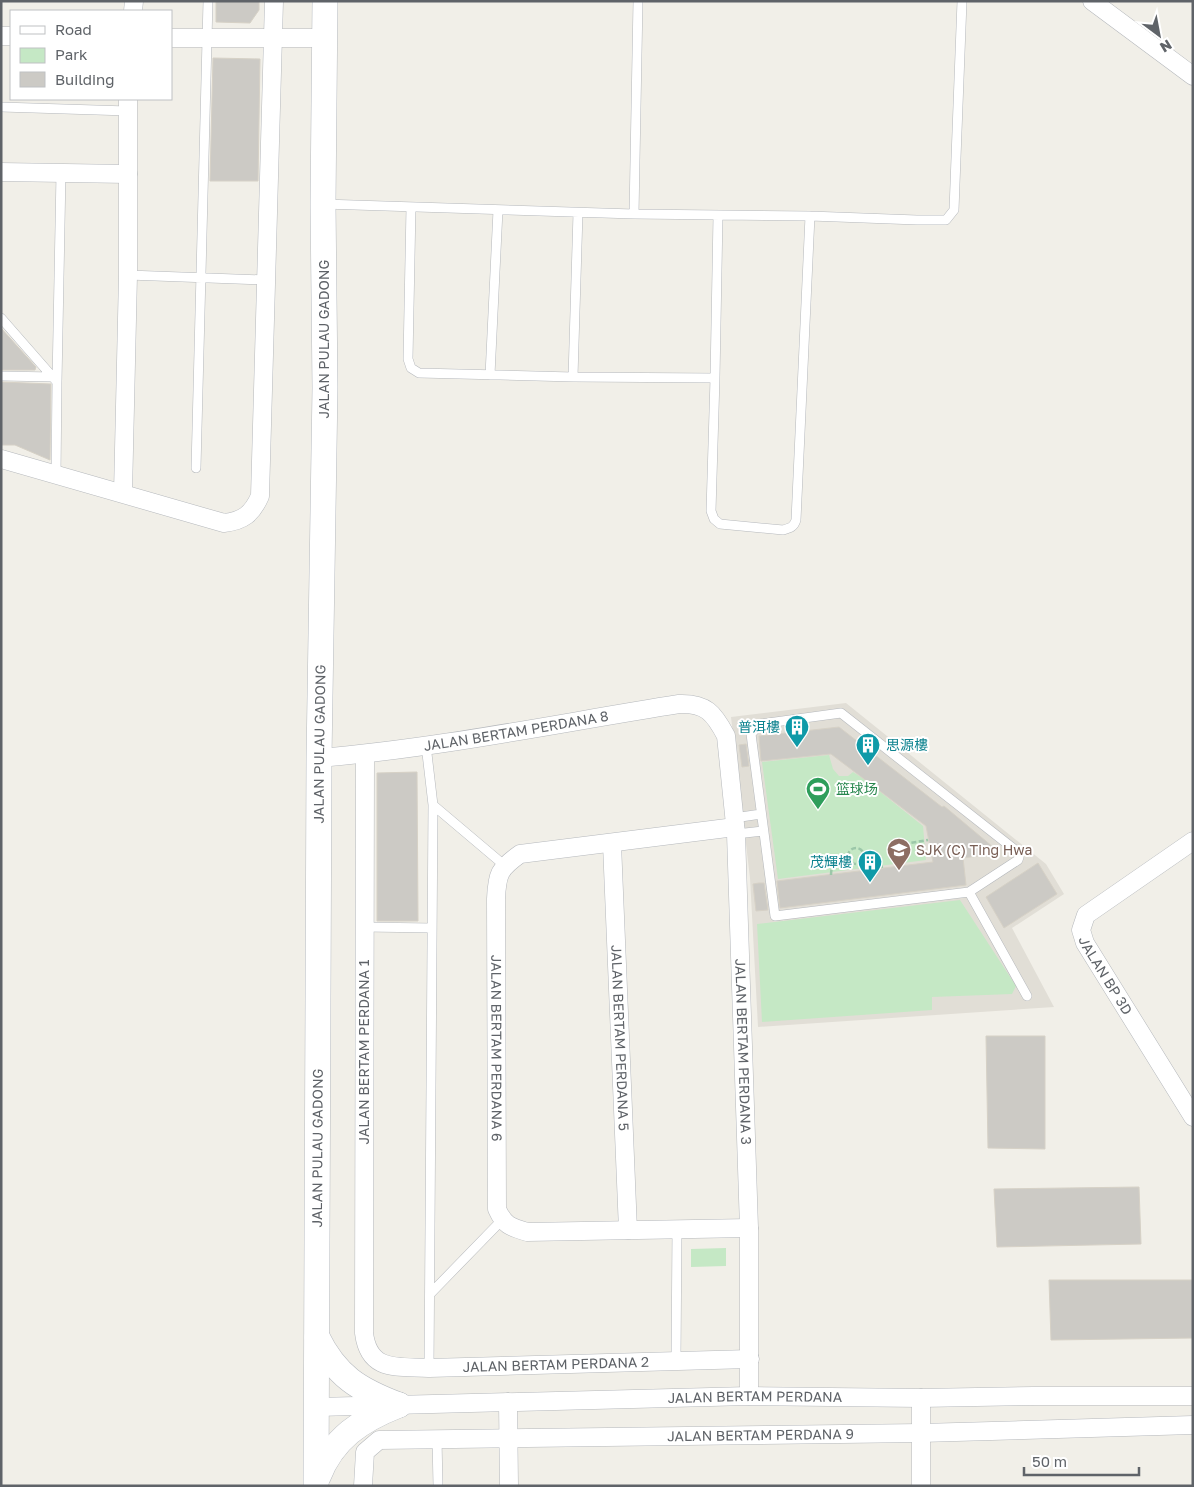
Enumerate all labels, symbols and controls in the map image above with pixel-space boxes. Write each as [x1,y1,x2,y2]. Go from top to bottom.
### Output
legend [10,10,172,100]
north arrow [1134,10,1184,60]
text: Road [55,20,92,38]
text: N [1157,36,1175,56]
text: Park [55,45,88,63]
text: Building [55,70,115,88]
street label: JALAN PULAU GADONG [315,259,332,418]
street label: JALAN PULAU GADONG [310,664,329,823]
street label: JALAN BERTAM PERDANA 8 [423,707,610,754]
building icon: 普洱樓 [784,714,810,748]
place label: 普洱樓 [738,718,780,735]
building icon: 思源樓 [855,732,881,766]
place label: 思源樓 [886,736,928,753]
sports icon: 篮球场 [805,776,831,810]
place label: 篮球场 [836,780,878,797]
school or university icon: SJK (C) Ting Hwa [886,837,912,871]
place label: SJK (C) Ting Hwa [916,841,1032,858]
building icon: 茂輝樓 [857,849,883,883]
place label: 茂輝樓 [810,853,852,870]
street label: JALAN BP 3D [1076,935,1136,1018]
street label: JALAN BERTAM PERDANA 5 [608,944,633,1131]
street label: JALAN BERTAM PERDANA 6 [488,955,506,1142]
street label: JALAN BERTAM PERDANA 3 [732,958,755,1145]
street label: JALAN BERTAM PERDANA 1 [355,959,372,1144]
street label: JALAN PULAU GADONG [308,1068,326,1227]
street label: JALAN BERTAM PERDANA 2 [462,1353,649,1375]
street label: JALAN BERTAM PERDANA [667,1387,843,1406]
street label: JALAN BERTAM PERDANA 9 [667,1425,854,1444]
scale bar [1024,1444,1139,1476]
text: 50 m [1032,1452,1067,1470]

